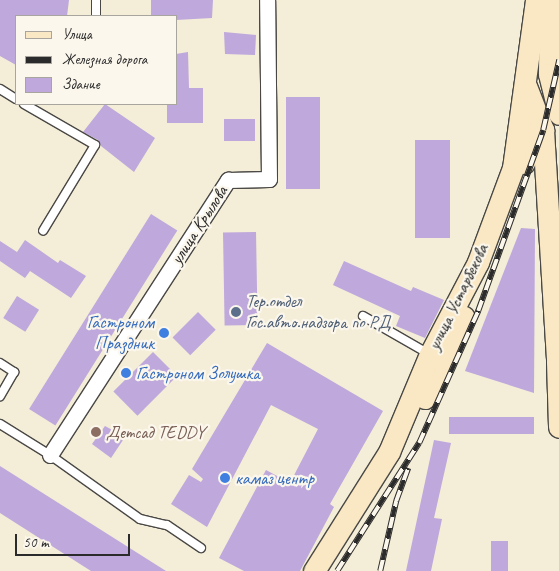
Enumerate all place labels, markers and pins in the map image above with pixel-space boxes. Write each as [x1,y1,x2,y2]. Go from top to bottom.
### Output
place label: Тер.отдел Гос.авто.надзора по РД [246,291,390,334]
marker: Тер.отдел Гос.авто.надзора по РД [230,306,242,318]
place label: Гастроном Праздник [87,312,154,354]
marker: Гастроном Праздник [158,327,170,339]
place label: Гастроном Золушка [136,362,259,384]
marker: Гастроном Золушка [120,367,132,379]
place label: Детсад TEDDY [106,421,205,443]
marker: Детсад TEDDY [90,426,102,438]
place label: камаз центр [235,467,314,489]
marker: камаз центр [219,472,231,484]

